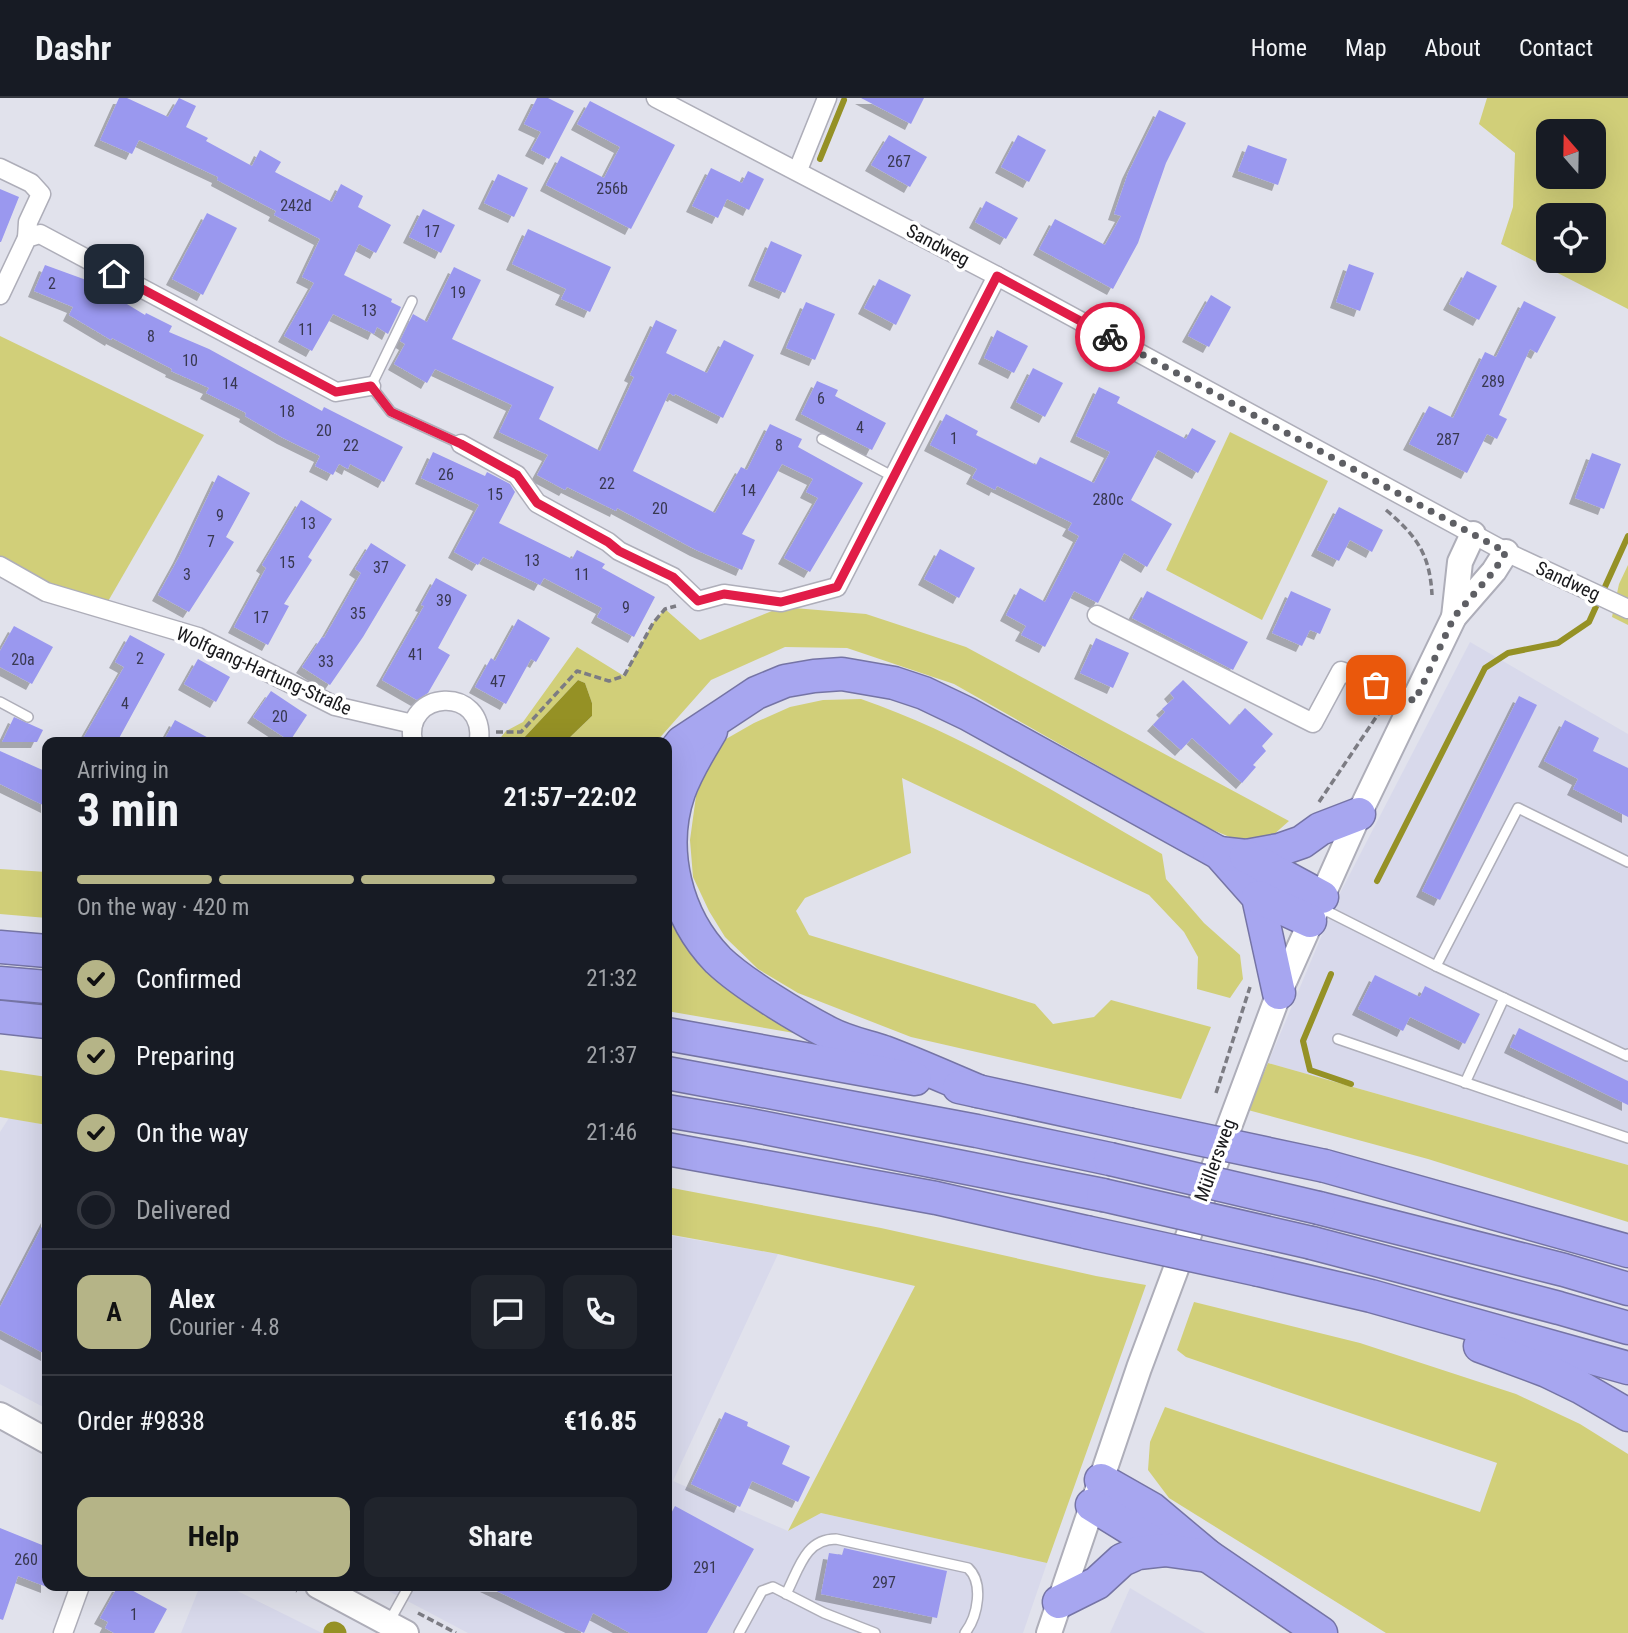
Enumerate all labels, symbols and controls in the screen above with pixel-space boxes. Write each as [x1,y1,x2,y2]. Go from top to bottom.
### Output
text: Dashr [35,29,111,68]
text: Home [1251,34,1307,62]
text: Map [1345,34,1387,62]
text: About [1425,34,1481,62]
text: Contact [1519,34,1593,62]
north arrow [1536,119,1606,189]
map controls [1536,119,1606,273]
house number: 267 [887,152,911,171]
house number: 256b [596,179,628,198]
house number: 242d [280,196,312,215]
button: locate [1536,203,1606,273]
street label: Sandweg [902,219,974,271]
house number: 17 [424,222,440,241]
pin [84,244,144,304]
icon: home [95,255,133,293]
house number: 2 [48,274,56,293]
house number: 19 [450,283,466,302]
house number: 13 [361,301,377,320]
courier [1075,302,1145,372]
icon: bike [1091,318,1129,356]
house number: 11 [298,320,314,339]
house number: 8 [147,327,155,346]
house number: 10 [182,351,198,370]
house number: 289 [1481,372,1505,391]
house number: 14 [222,374,238,393]
house number: 6 [817,389,825,408]
house number: 18 [279,402,295,421]
house number: 4 [856,418,864,437]
house number: 20 [316,421,332,440]
house number: 1 [950,429,958,448]
house number: 287 [1436,430,1460,449]
house number: 22 [343,436,359,455]
house number: 8 [775,436,783,455]
house number: 26 [438,465,454,484]
house number: 22 [599,474,615,493]
house number: 14 [740,481,756,500]
house number: 15 [487,485,503,504]
house number: 280c [1092,490,1124,509]
house number: 20 [652,499,668,518]
house number: 9 [216,506,224,525]
house number: 13 [300,514,316,533]
house number: 7 [207,532,215,551]
house number: 13 [524,551,540,570]
house number: 15 [279,553,295,572]
street label: Sandweg [1532,556,1604,606]
house number: 37 [373,558,389,577]
house number: 3 [183,565,191,584]
house number: 11 [574,565,590,584]
house number: 39 [436,591,452,610]
house number: 9 [622,598,630,617]
house number: 35 [350,604,366,623]
house number: 17 [253,608,269,627]
street label: Wolfgang-Hartung-Straße [173,622,355,720]
house number: 41 [408,645,424,664]
house number: 2 [136,649,144,668]
house number: 20a [11,650,35,669]
house number: 33 [318,652,334,671]
pin [1346,655,1406,715]
icon: bag [1357,666,1395,704]
house number: 47 [490,672,506,691]
house number: 4 [121,694,129,713]
house number: 20 [272,707,288,726]
text: Arriving in [77,757,169,784]
text: 21:57–22:02 [503,782,637,812]
text: 3 min [77,783,179,837]
text: On the way · 420 m [77,894,249,921]
icon: check [77,960,115,998]
text: Confirmed [136,964,242,994]
text: 21:32 [586,965,637,992]
icon: check [77,1037,115,1075]
text: Preparing [136,1041,235,1071]
text: 21:37 [586,1042,637,1069]
icon: check [77,1114,115,1152]
street label: Müllersweg [1189,1116,1241,1204]
text: On the way [136,1118,249,1148]
text: 21:46 [586,1119,637,1146]
text: Delivered [136,1195,231,1225]
button: chat [471,1275,545,1349]
button: phone [563,1275,637,1349]
text: Alex [169,1284,215,1314]
text: A [106,1297,122,1327]
text: Courier · 4.8 [169,1314,280,1341]
text: Order #9838 [77,1406,205,1436]
text: €16.85 [564,1406,637,1436]
button: Help [77,1497,350,1577]
button: Share [364,1497,637,1577]
house number: 260 [14,1550,38,1569]
house number: 291 [693,1558,717,1577]
house number: 297 [872,1573,896,1592]
house number: 1 [130,1605,138,1624]

